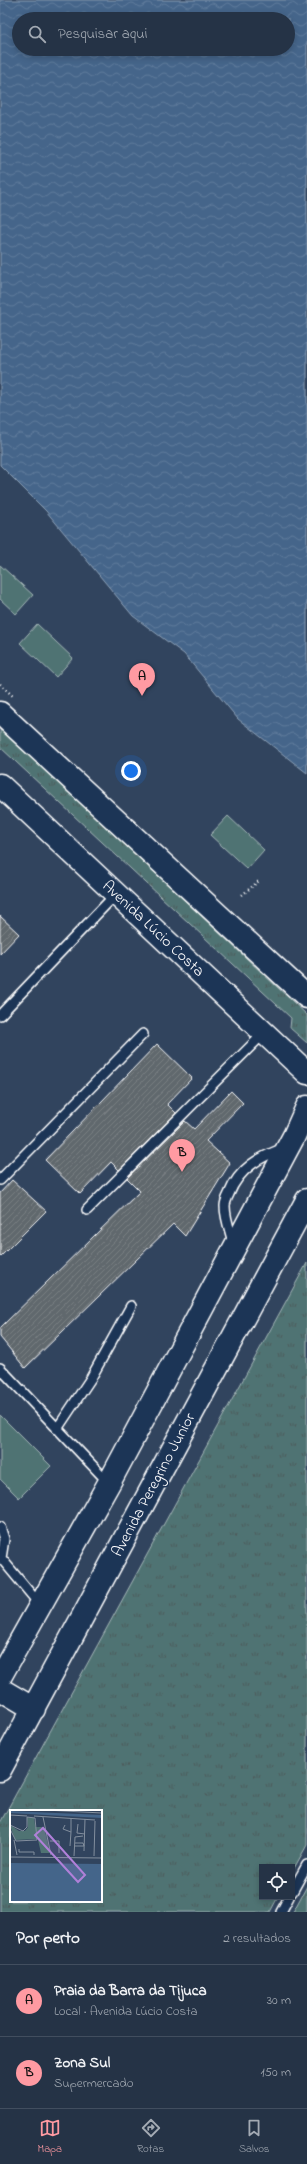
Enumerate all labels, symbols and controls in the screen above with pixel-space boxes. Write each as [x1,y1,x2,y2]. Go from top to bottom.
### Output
search box [12,12,295,56]
icon: search [26,23,48,45]
text: Pesquisar aqui [58,23,147,45]
pin: A [129,663,155,696]
your location [121,761,141,781]
street label: Avenida Lúcio Costa [96,875,210,983]
pin: B [169,1139,195,1172]
street label: Avenida Peregrino Junior [106,1409,202,1561]
inset map [10,1810,102,1902]
map controls [259,1864,295,1900]
button: locate [259,1864,295,1900]
text: Por perto [16,1926,80,1951]
text: 2 resultados [223,1929,291,1948]
text: Praia da Barra da Tijuca [54,1980,207,2002]
text: A [25,1991,33,2010]
text: 30 m [267,1991,291,2010]
text: Local · Avenida Lúcio Costa [54,2002,198,2021]
text: Zona Sul [54,2052,110,2074]
text: B [25,2063,33,2082]
text: 150 m [260,2063,291,2082]
text: Supermercado [54,2074,133,2093]
tab: Mapa [37,2117,62,2157]
tab: Rotas [137,2117,164,2157]
tab: Salvos [239,2117,269,2157]

